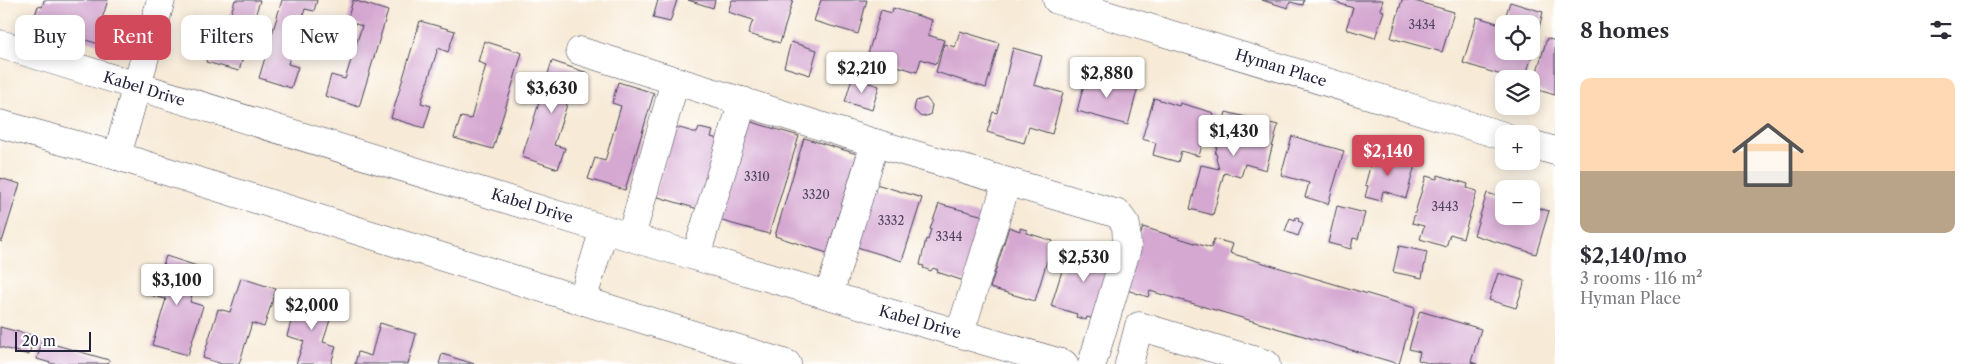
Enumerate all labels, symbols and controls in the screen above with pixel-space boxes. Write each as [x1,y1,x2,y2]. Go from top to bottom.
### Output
chip: Buy [15,15,85,60]
chip: Rent [95,15,171,60]
chip: Filters [181,15,272,60]
chip: New [282,15,357,60]
map controls [1495,15,1540,225]
button: locate [1495,15,1540,60]
icon: filters [1927,16,1955,44]
house number: 3434 [1408,17,1436,32]
text: 8 homes [1580,18,1669,43]
street label: Hyman Place [1233,45,1329,90]
pin: $2,210 [821,52,903,94]
pin: $2,880 [1066,56,1148,99]
text: $2,210 [837,58,887,78]
text: $2,880 [1081,63,1133,83]
street label: Kabel Drive [101,67,187,110]
button: layers [1495,70,1540,115]
pin: $3,630 [511,72,593,114]
text: $3,630 [526,78,578,98]
icon: home [1723,110,1813,200]
pin: $1,430 [1193,114,1275,157]
text: $1,430 [1209,121,1259,141]
button: + [1495,125,1540,170]
pin: $2,140 [1347,134,1429,177]
text: $2,140 [1363,141,1413,161]
house number: 3310 [744,169,770,184]
button: − [1495,180,1540,225]
street label: Kabel Drive [489,184,575,227]
house number: 3320 [802,187,830,202]
house number: 3443 [1431,199,1459,214]
house number: 3332 [878,213,904,228]
house number: 3344 [935,229,963,244]
pin: $2,530 [1043,240,1125,283]
text: $2,140/mo [1580,243,1687,268]
text: $2,530 [1059,247,1109,267]
pin: $3,100 [136,264,218,306]
text: 3 rooms · 116 m² [1580,268,1703,288]
text: $3,100 [152,270,202,290]
pin: $2,000 [271,288,353,331]
text: Hyman Place [1580,288,1681,308]
text: $2,000 [285,295,339,315]
street label: Kabel Drive [877,301,963,342]
scale bar [15,329,91,352]
text: 20 m [22,332,56,350]

